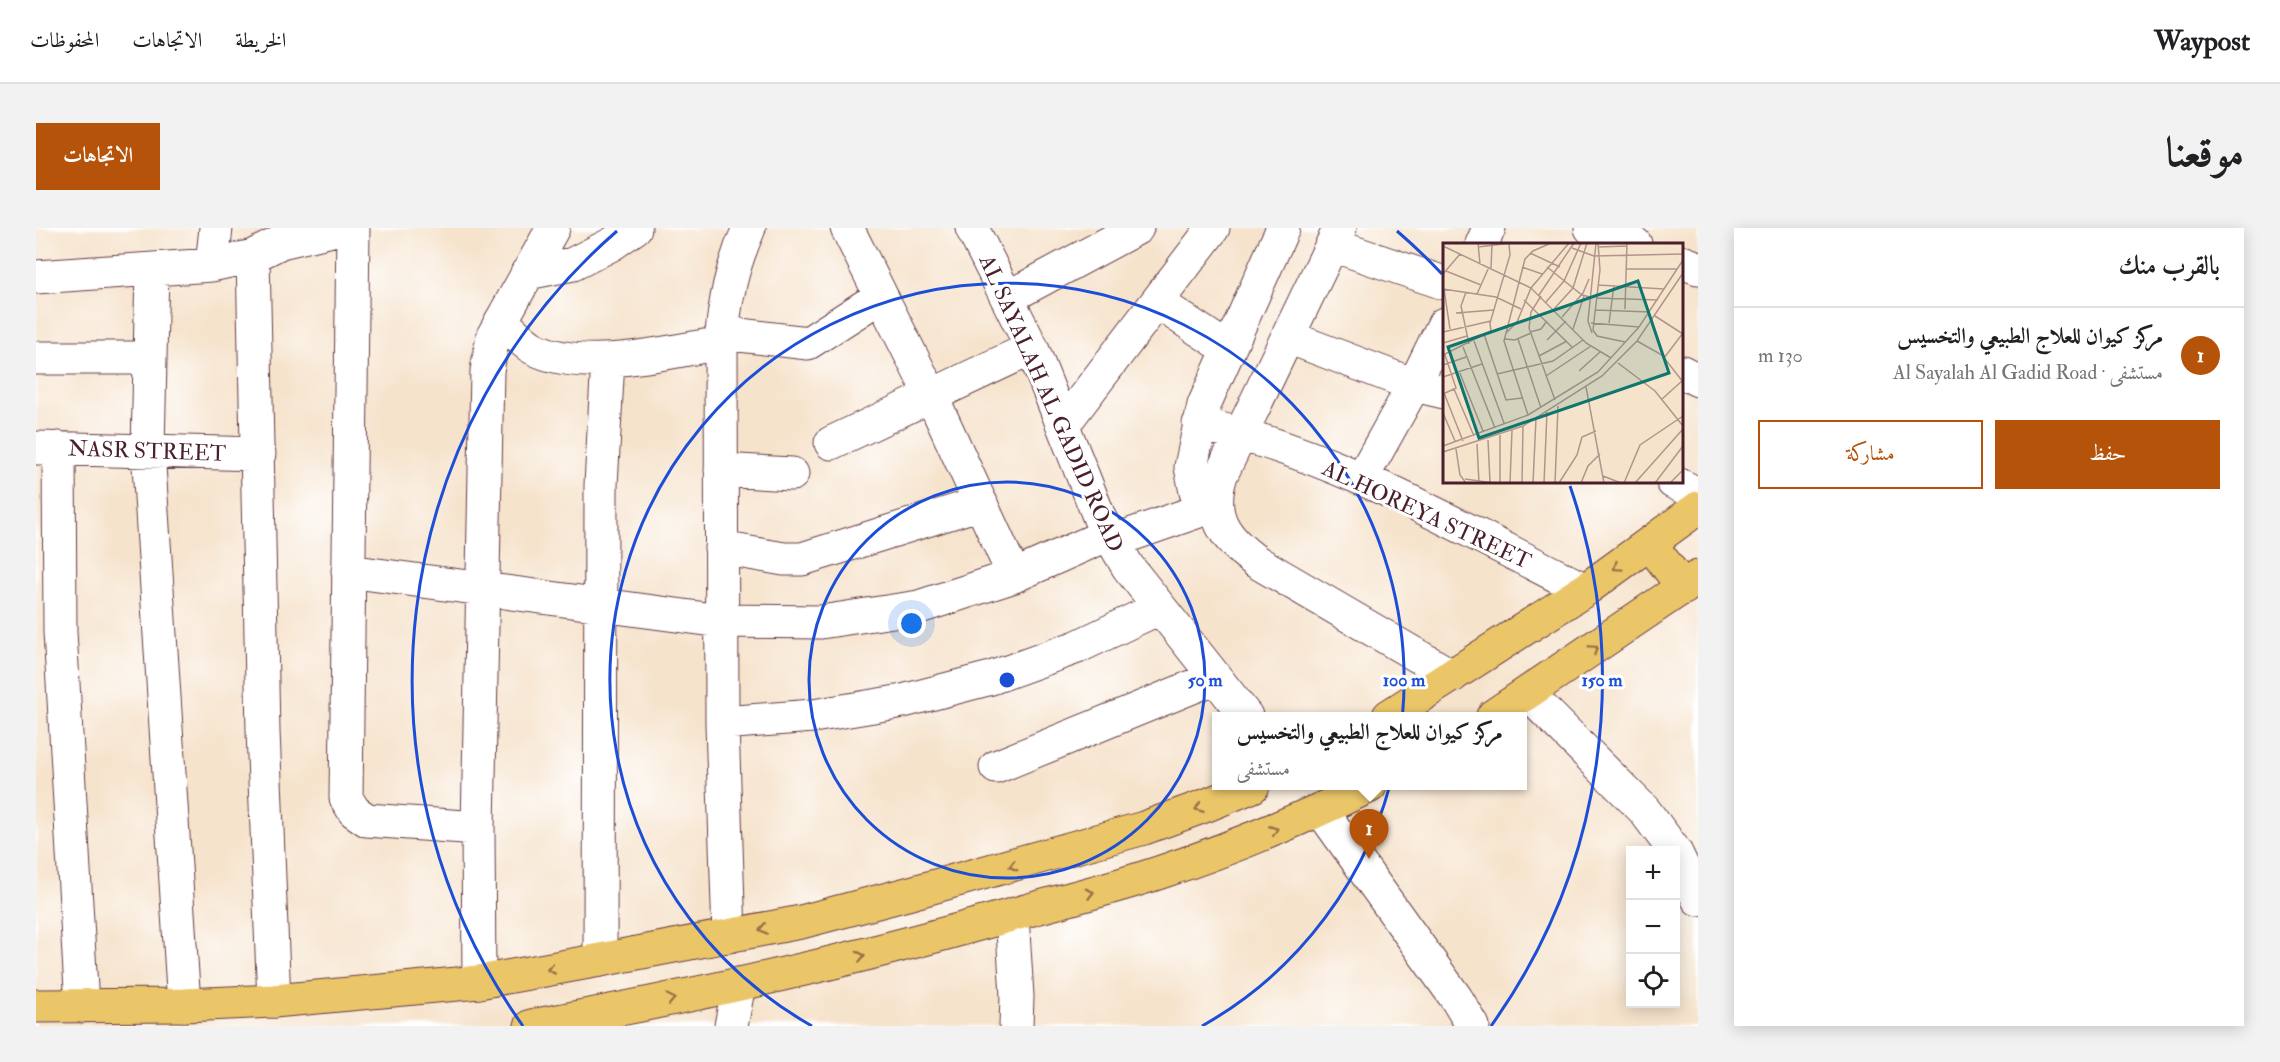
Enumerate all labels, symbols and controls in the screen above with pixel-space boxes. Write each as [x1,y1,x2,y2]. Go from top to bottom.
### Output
text: Waypost [2154,24,2250,59]
text: المحفوظات [30,27,99,54]
text: الاتجاهات [132,27,202,54]
text: الخريطة [235,27,286,54]
button: الاتجاهات [36,123,160,190]
text: موقعنا [2166,127,2244,179]
inset map [1443,243,1683,483]
street label: AL SAYALAH AL GADID ROAD [972,249,1129,556]
text: بالقرب منك [2118,250,2220,282]
text: مركز كيوان للعلاج الطبيعي والتخسيس [1897,322,2163,350]
text: 130 m [1758,343,1803,368]
text: 1 [2197,343,2204,368]
text: مستشفى · Al Sayalah Al Gadid Road [1893,360,2163,385]
button: مشاركة [1758,420,1983,489]
button: حفظ [1995,420,2220,489]
street label: NASR STREET [67,434,227,468]
street label: AL HOREYA STREET [1317,454,1536,576]
one-way arrow [1612,560,1623,571]
your location [897,609,926,638]
one-way arrow [1587,645,1598,656]
text: 50 m [1188,669,1223,692]
text: 100 m [1383,669,1426,692]
text: 150 m [1581,669,1624,692]
centre of rings [997,670,1017,690]
popup [1212,712,1527,790]
text: مركز كيوان للعلاج الطبيعي والتخسيس [1237,718,1503,746]
text: مستشفى [1237,756,1290,781]
one-way arrow [1194,801,1205,813]
pin: 1 [1350,810,1388,859]
one-way arrow [1268,825,1279,837]
map controls [1626,846,1680,1008]
button: + [1626,846,1680,900]
one-way arrow [1008,858,1018,871]
one-way arrow [1084,888,1095,900]
button: − [1626,900,1680,954]
one-way arrow [758,922,768,935]
one-way arrow [856,950,866,963]
button: locate [1626,954,1680,1008]
one-way arrow [546,962,556,975]
one-way arrow [666,993,676,1006]

